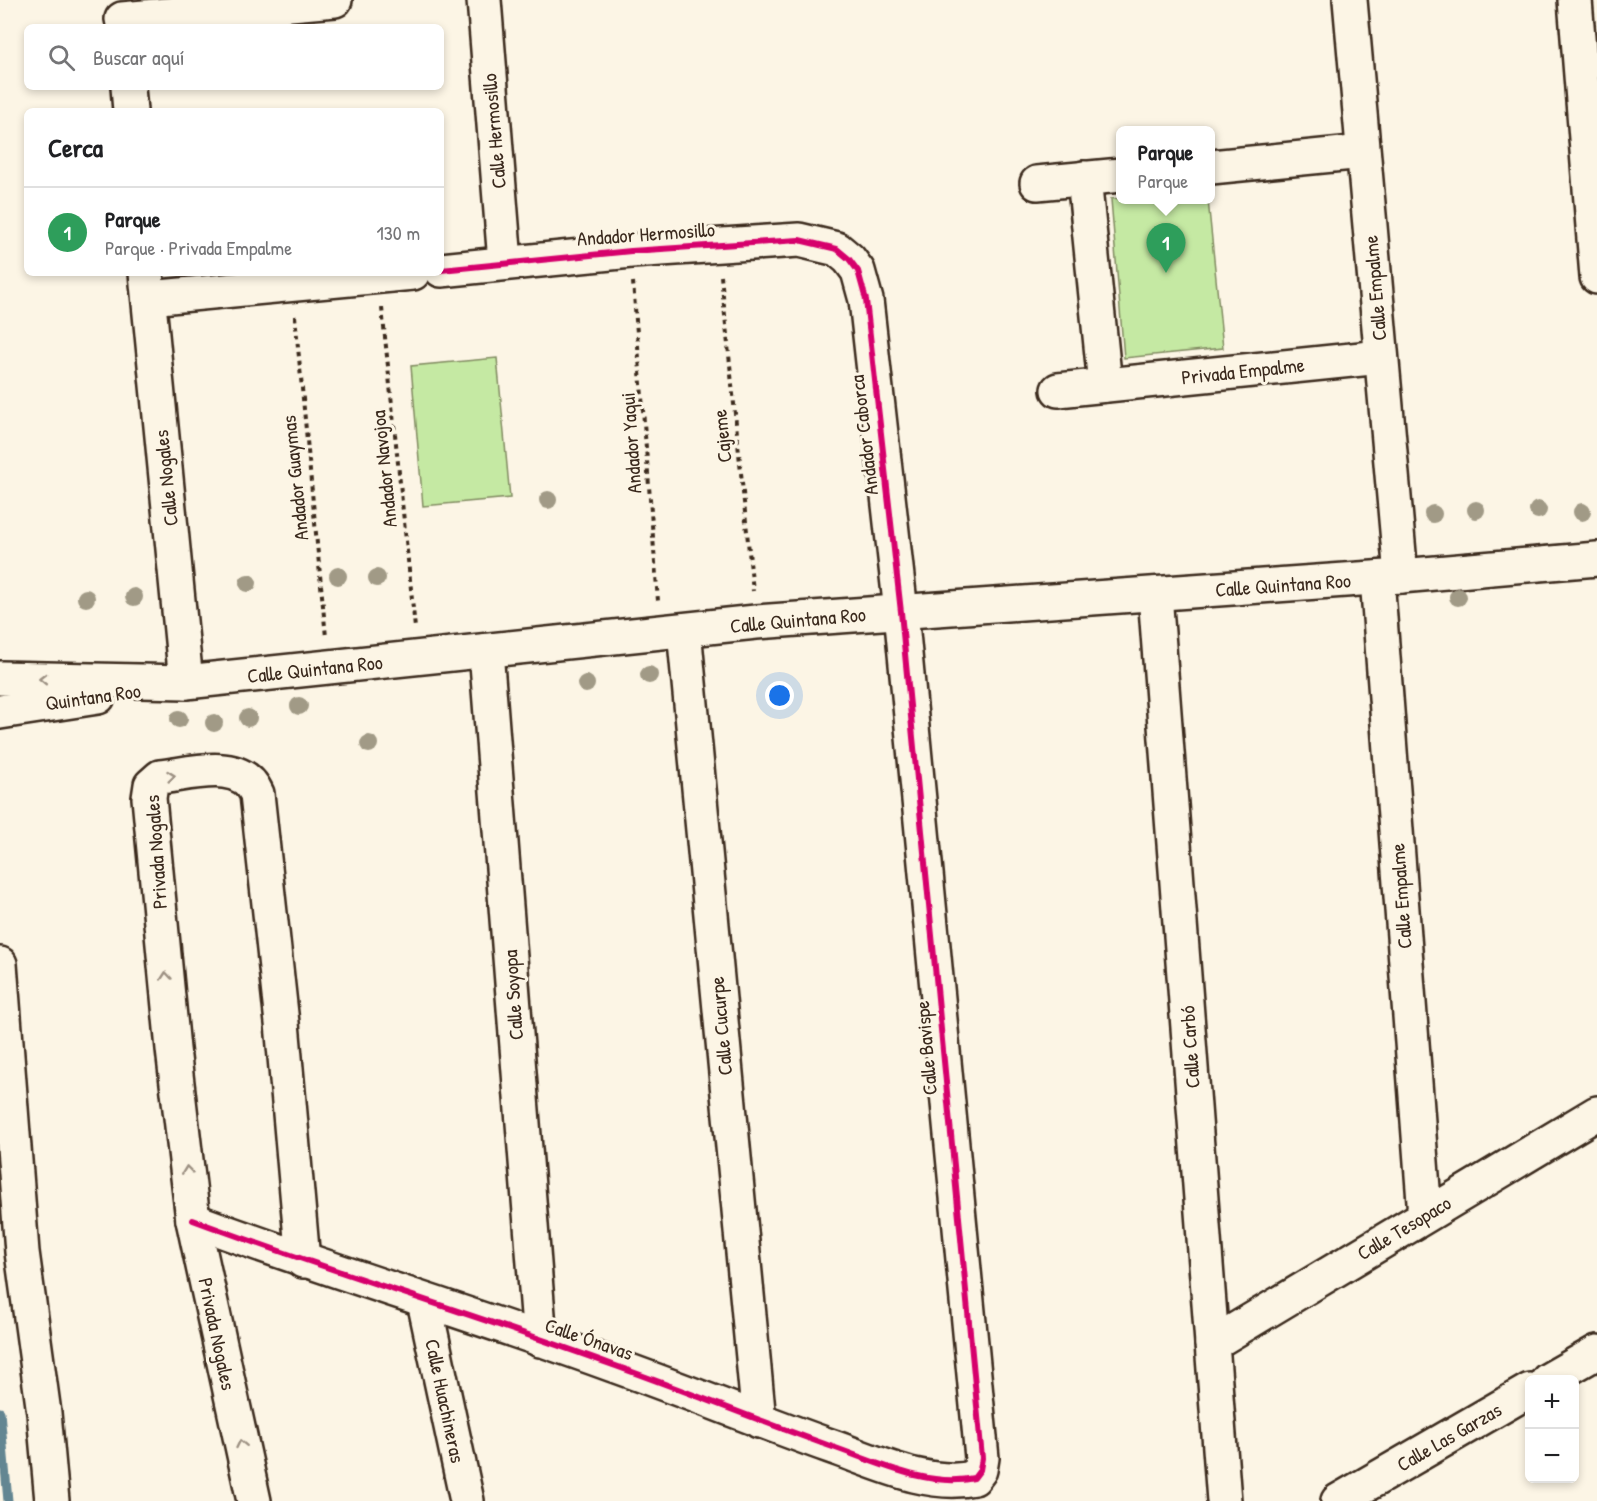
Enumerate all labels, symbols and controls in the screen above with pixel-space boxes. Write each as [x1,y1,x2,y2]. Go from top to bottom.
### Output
search box [24,24,444,90]
icon: search [45,41,78,74]
text: Buscar aquí [93,42,185,72]
street label: Calle Hermosillo [475,72,512,190]
popup [1116,126,1215,204]
text: Cerca [48,130,103,165]
text: Parque [1138,137,1193,167]
text: Parque [1138,167,1188,194]
text: Parque [105,204,160,234]
street label: Andador Hermosillo [576,215,716,252]
text: 1 [64,219,71,246]
text: 130 m [377,219,420,246]
pin: 1 [1146,224,1186,273]
text: Parque · Privada Empalme [105,234,292,261]
street label: Calle Empalme [1356,234,1393,342]
street label: Privada Empalme [1180,351,1306,390]
street label: Andador Caborca [843,373,884,497]
street label: Andador Yaqui [614,392,647,494]
street label: Cajeme [705,408,738,464]
street label: Andador Navojoa [364,409,403,529]
street label: Andador Guaymas [274,414,314,542]
street label: Calle Nogales [147,428,184,527]
street label: Calle Quintana Roo [1214,566,1352,603]
street label: Calle Quintana Roo [729,600,867,639]
street label: Calle Quintana Roo [246,648,384,689]
one-way arrow [39,673,48,686]
street label: Quintana Roo [44,676,142,717]
your location [765,681,794,710]
one-way arrow [167,770,176,783]
street label: Privada Nogales [138,794,173,910]
street label: Calle Empalme [1383,842,1418,950]
street label: Calle Soyopa [496,949,529,1041]
one-way arrow [160,972,173,981]
street label: Calle Cucurpe [703,976,738,1076]
street label: Calle Bavispe [908,1000,943,1096]
street label: Calle Carbó [1173,1005,1206,1089]
one-way arrow [181,1166,194,1175]
street label: Calle Tesopaco [1352,1189,1456,1266]
street label: Privada Nogales [192,1275,243,1393]
street label: Calle Ónavas [541,1311,637,1366]
street label: Calle Huachineras [419,1336,472,1466]
map controls [1525,1375,1579,1483]
button: + [1525,1375,1579,1429]
street label: Calle Las Garzas [1391,1396,1506,1477]
button: − [1525,1429,1579,1483]
one-way arrow [235,1439,248,1449]

